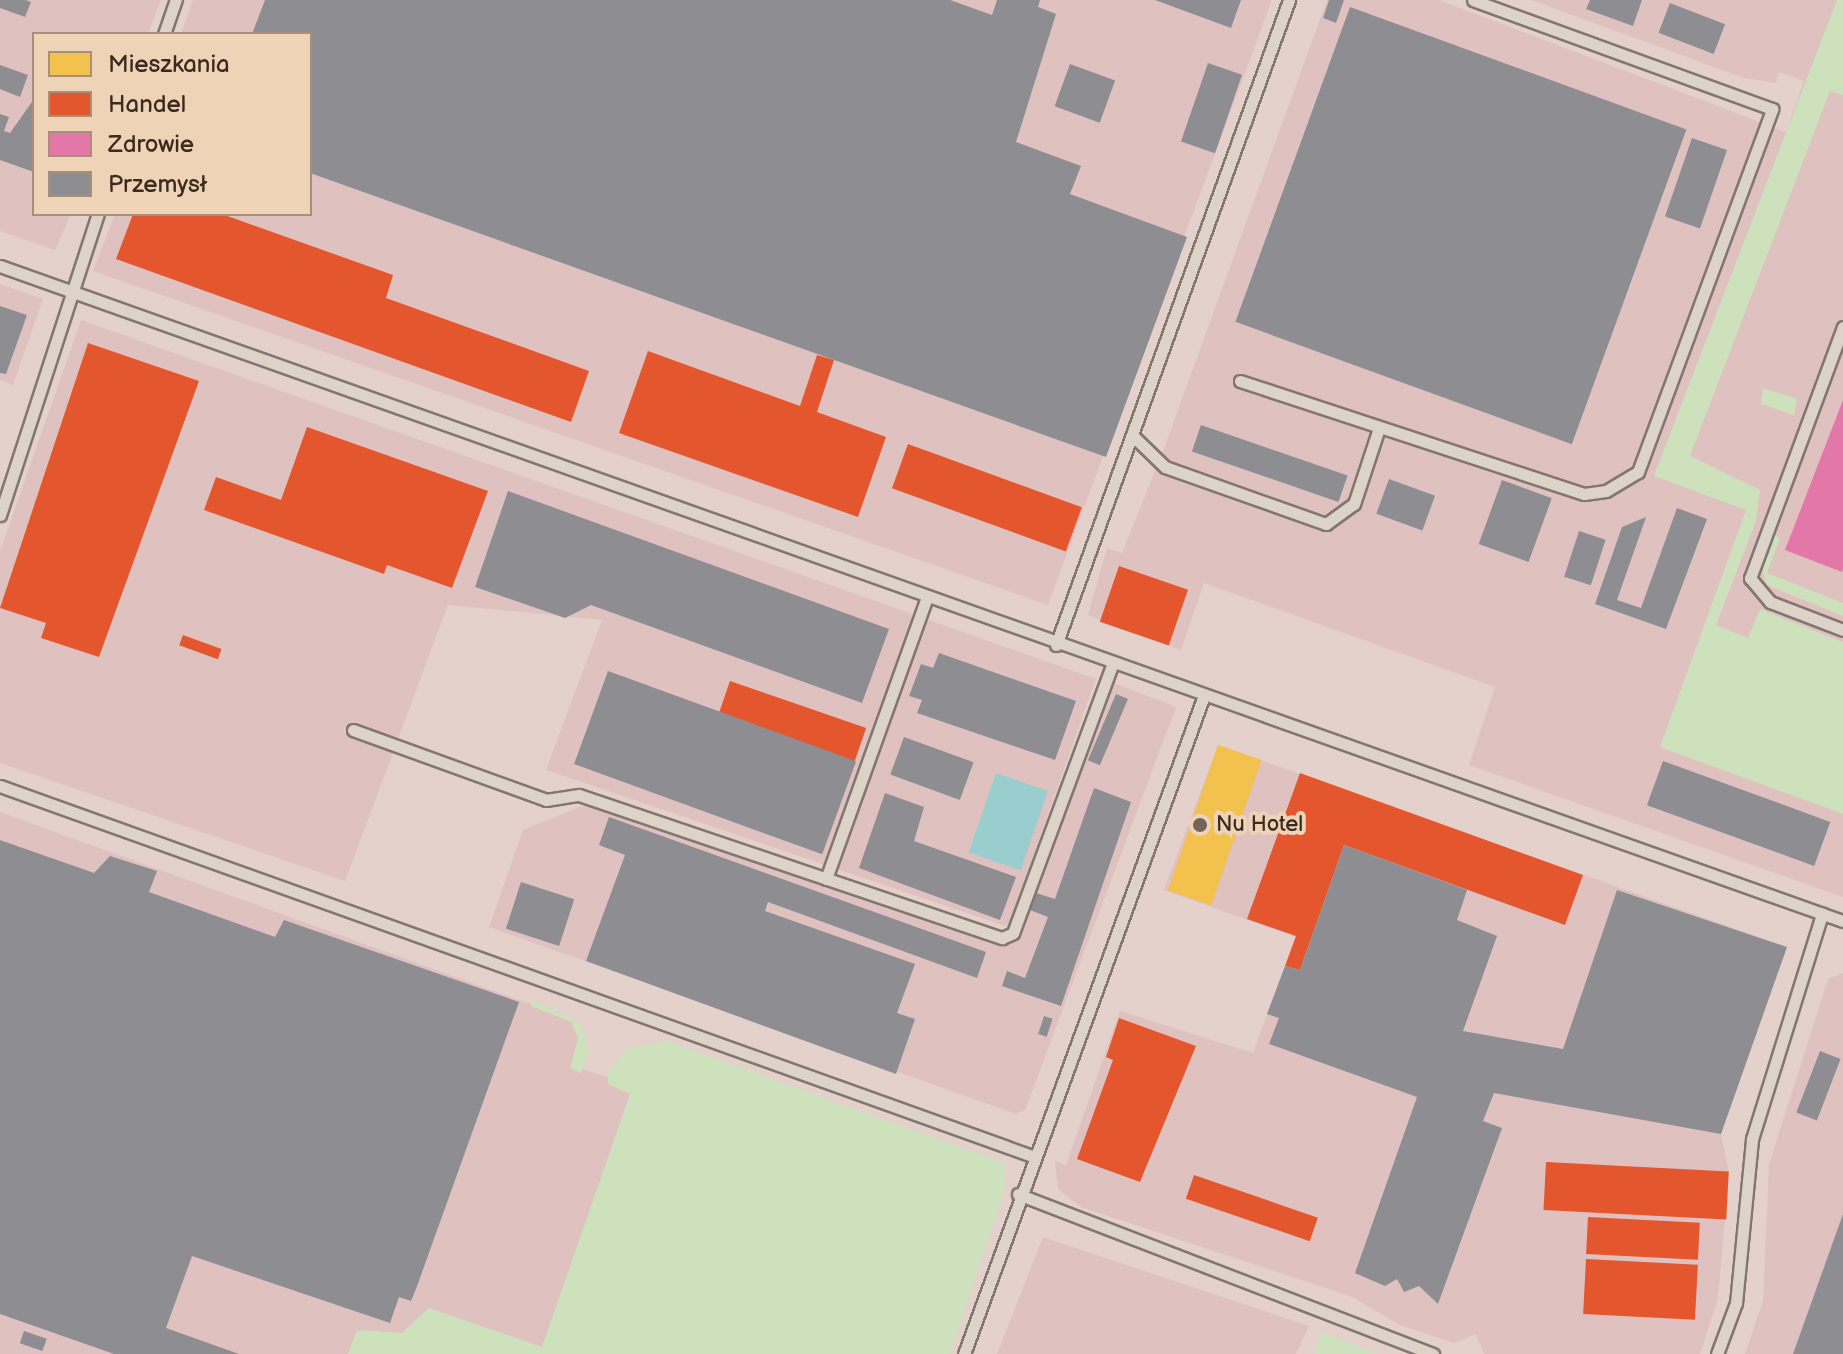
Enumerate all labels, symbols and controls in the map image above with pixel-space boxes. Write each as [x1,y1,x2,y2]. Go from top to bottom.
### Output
legend [32,32,312,216]
text: Mieszkania [108,50,230,79]
text: Handel [108,90,186,119]
text: Zdrowie [108,130,194,159]
text: Przemysł [108,170,207,199]
place label: Nu Hotel [1216,812,1303,838]
marker: Nu Hotel [1191,816,1209,834]

